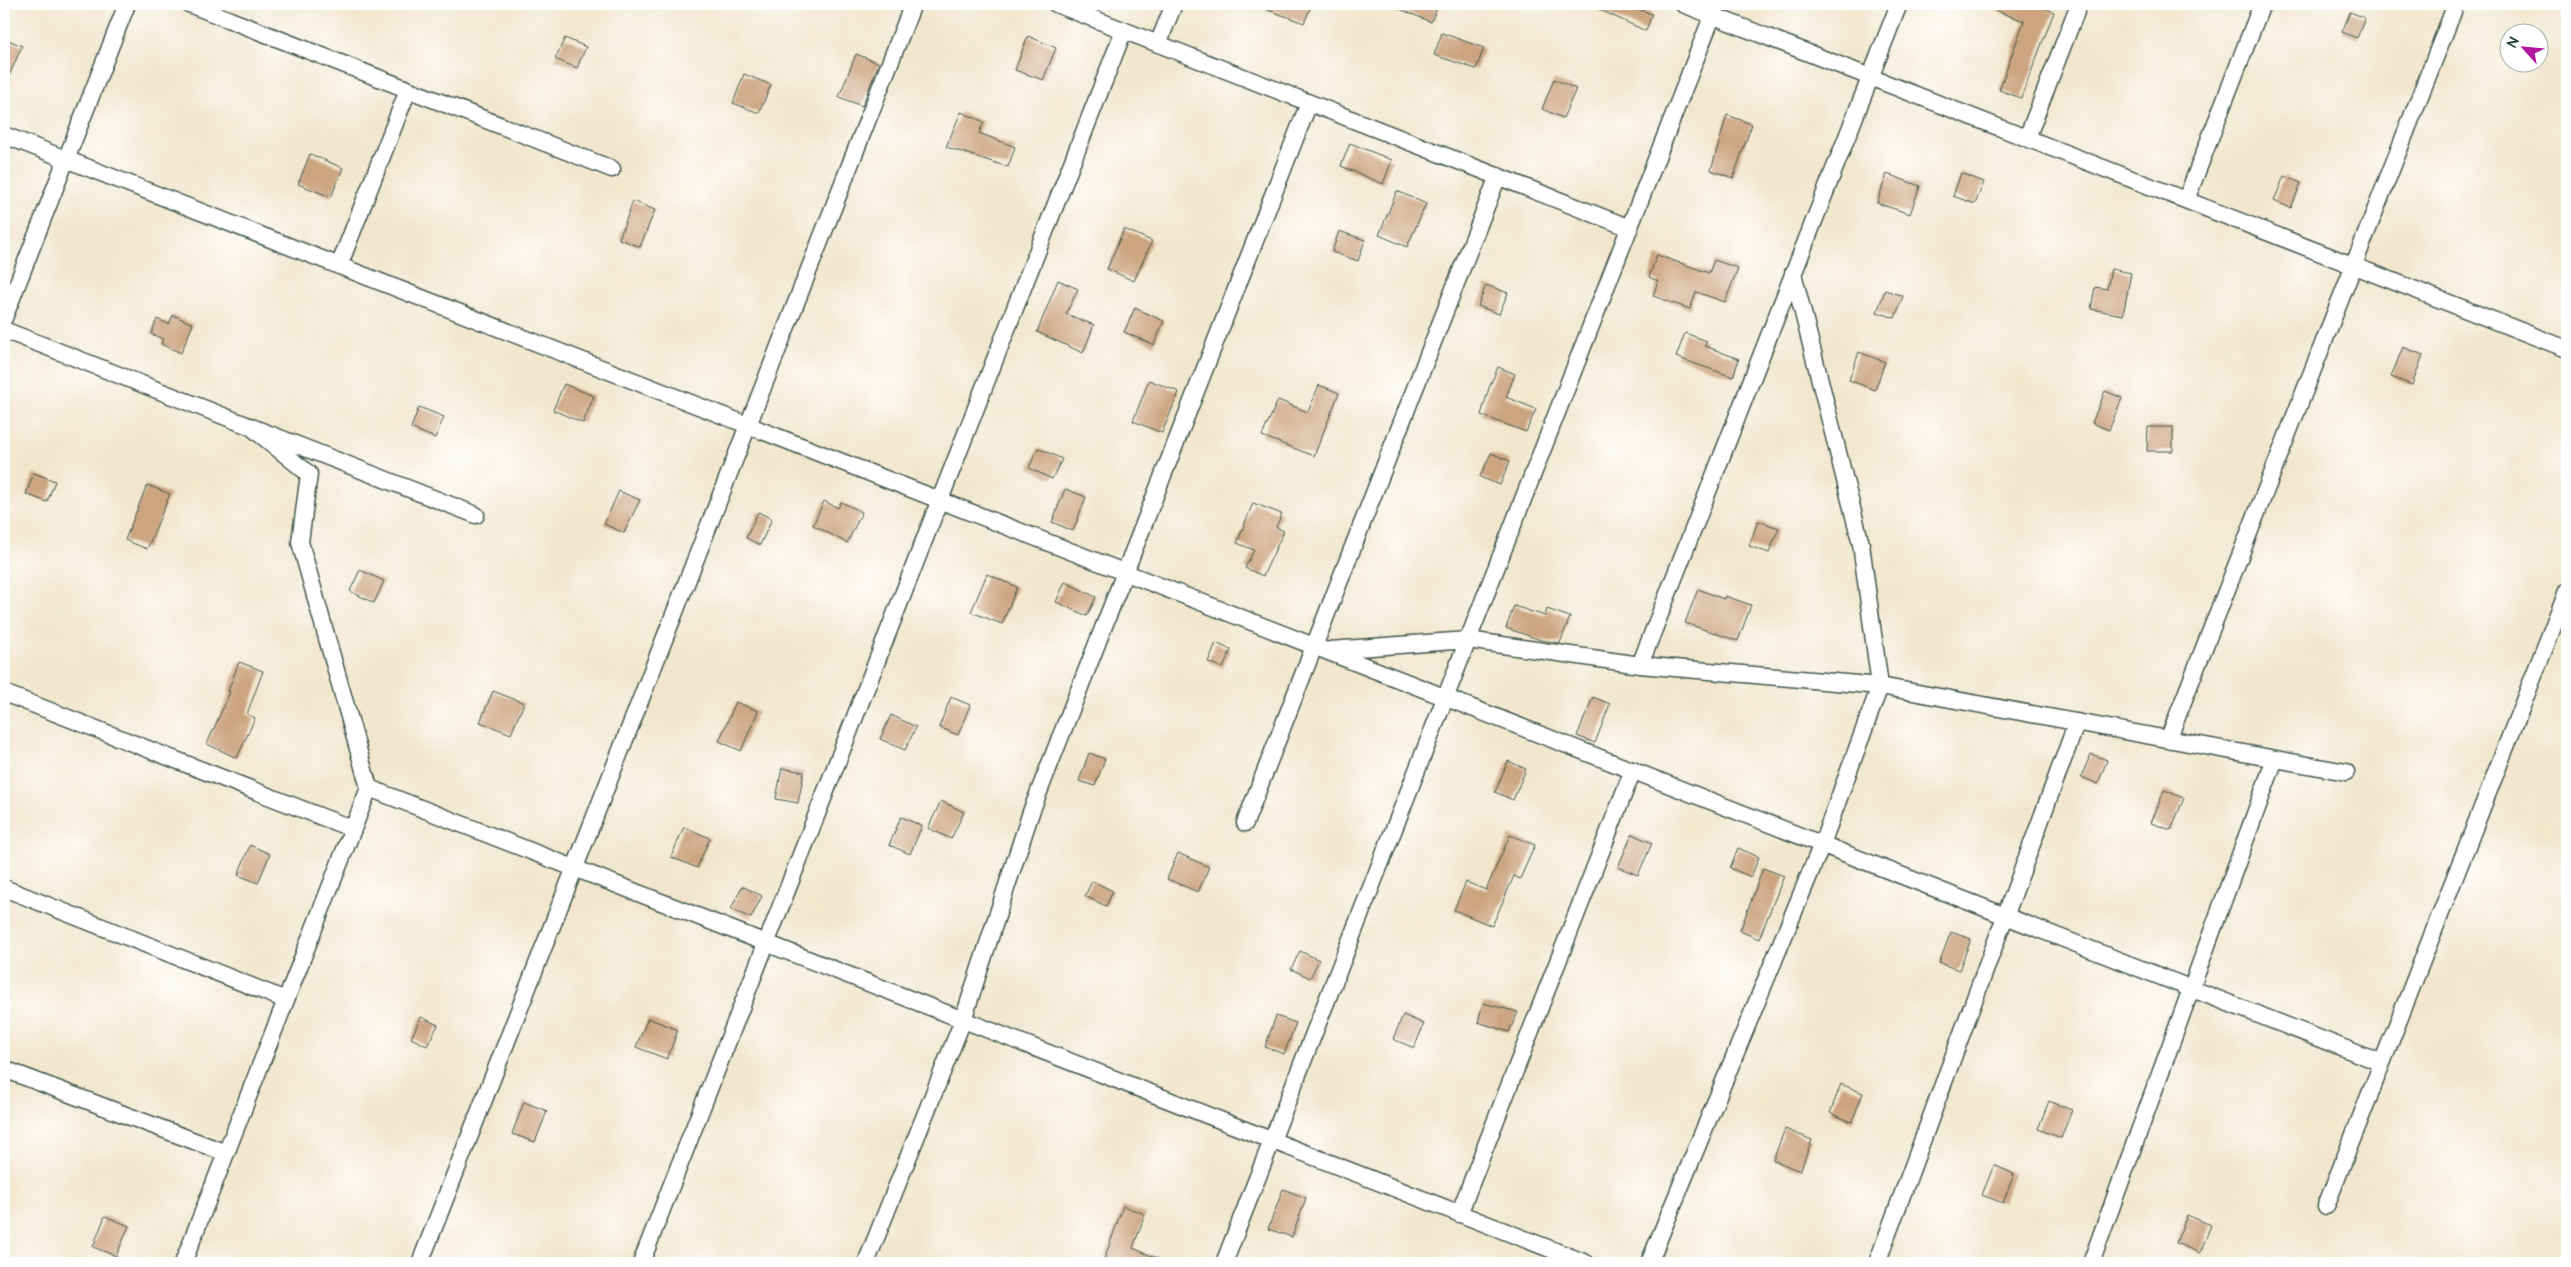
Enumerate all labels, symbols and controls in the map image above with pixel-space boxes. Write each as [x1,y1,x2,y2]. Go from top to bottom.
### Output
north arrow [2498,22,2548,72]
text: N [2502,34,2524,51]

